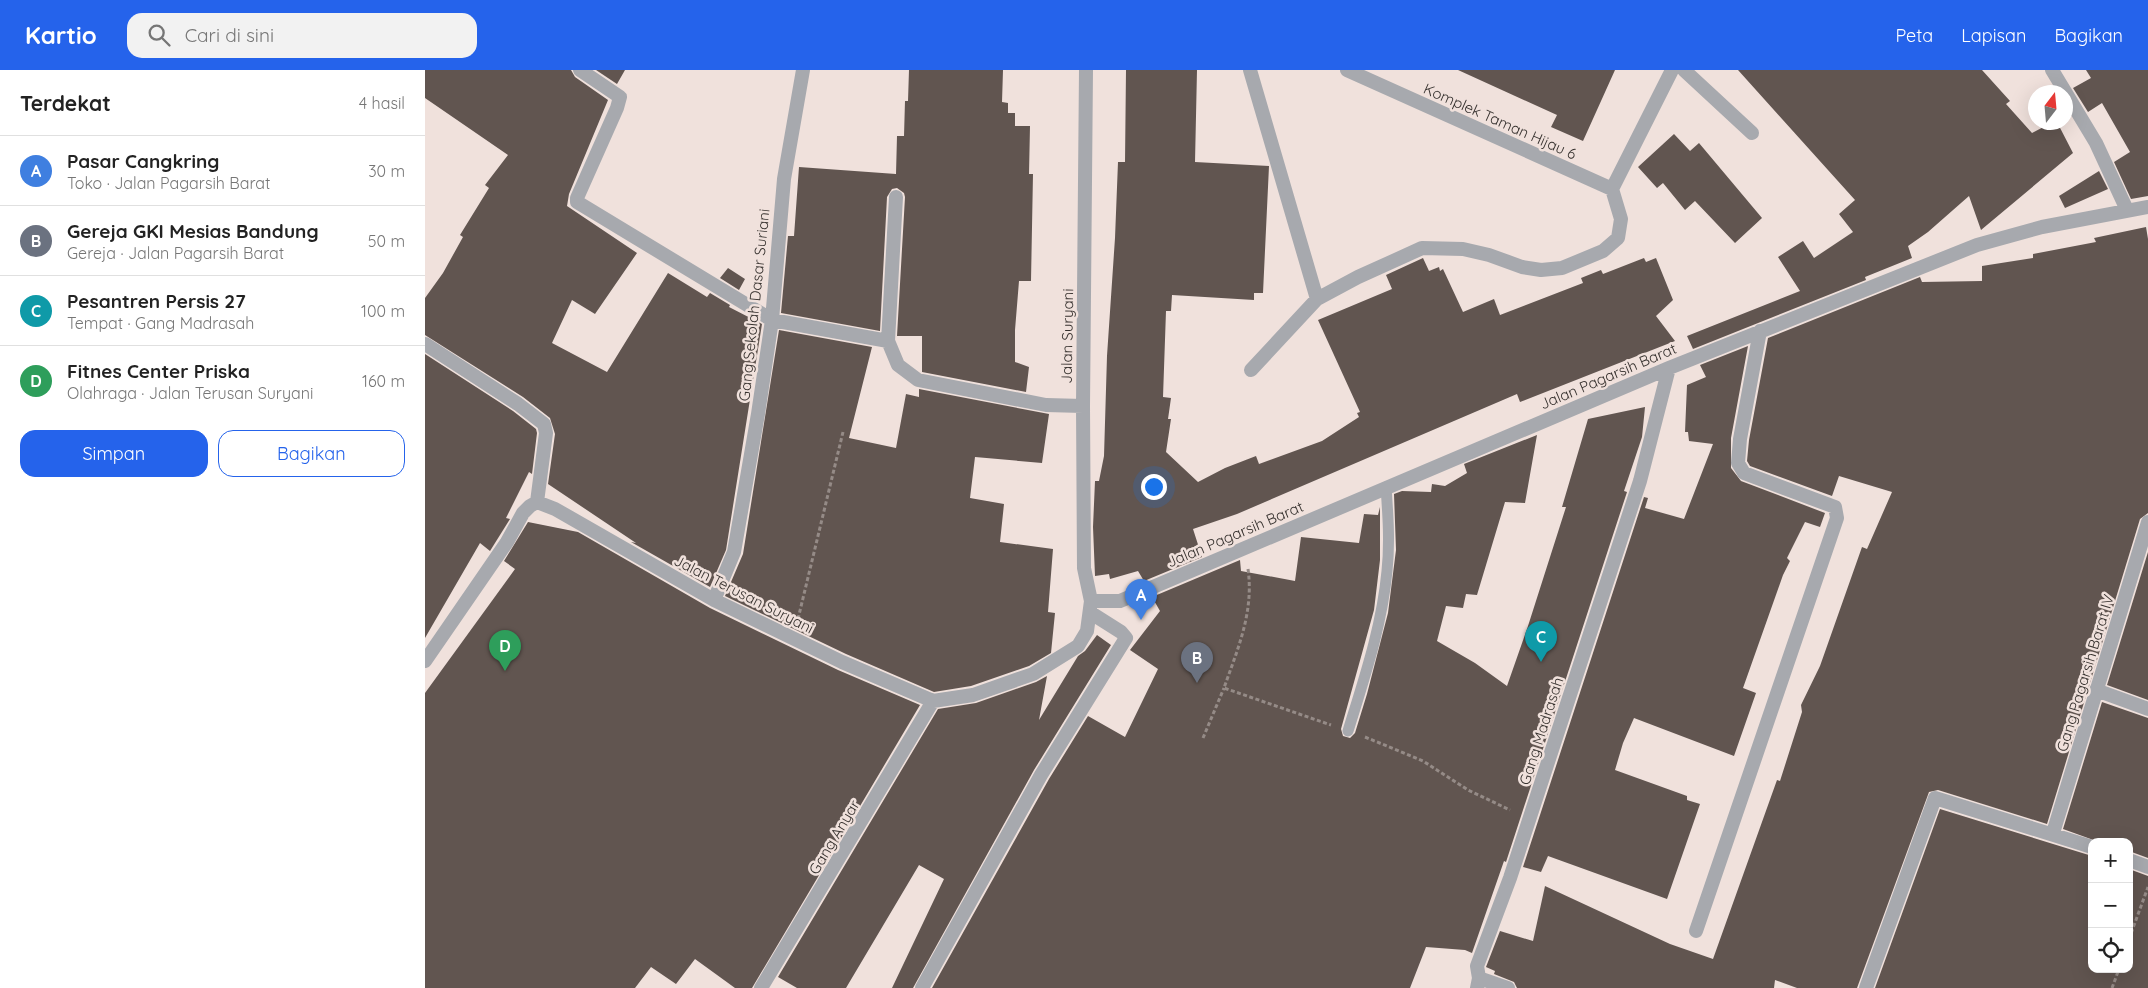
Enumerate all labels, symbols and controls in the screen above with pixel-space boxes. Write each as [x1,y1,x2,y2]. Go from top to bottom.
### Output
search box [127,13,477,58]
text: Kartio [25,20,97,50]
icon: search [145,21,173,49]
text: Cari di sini [185,23,274,47]
text: Peta [1896,24,1933,47]
text: Lapisan [1961,24,2026,47]
text: Bagikan [2054,24,2123,47]
street label: Komplek Taman Hijau 6 [1421,79,1579,163]
north arrow [2028,85,2073,130]
text: Terdekat [20,90,111,116]
text: 4 hasil [359,93,405,113]
text: Pasar Cangkring [67,149,219,173]
text: A [31,161,41,181]
text: 30 m [368,161,405,181]
text: Toko · Jalan Pagarsih Barat [67,173,270,193]
street label: Gang Sekolah Dasar Suriani [734,208,774,402]
text: Gereja GKI Mesias Bandung [67,219,319,243]
text: B [31,231,41,251]
text: 50 m [368,231,405,251]
text: Gereja · Jalan Pagarsih Barat [67,243,284,263]
street label: Jalan Suryani [1057,288,1077,384]
text: Pesantren Persis 27 [67,289,246,313]
text: C [31,301,41,321]
text: 100 m [361,301,405,321]
text: Tempat · Gang Madrasah [67,313,254,333]
street label: Jalan Pagarsih Barat [1537,339,1679,413]
text: Fitnes Center Priska [67,359,250,383]
text: D [30,371,42,391]
text: 160 m [362,371,405,391]
text: Olahraga · Jalan Terusan Suryani [67,383,313,403]
button: Simpan [20,430,208,477]
button: Bagikan [218,430,405,477]
your location [1141,474,1167,500]
street label: Jalan Pagarsih Barat [1164,497,1306,571]
street label: Jalan Terusan Suryani [671,551,817,637]
pin: A [1125,579,1157,620]
street label: Gang Pagarsih Barat IV [2052,592,2118,754]
pin: C [1525,621,1557,662]
pin: D [489,630,521,671]
pin: B [1181,642,1213,683]
street label: Gang Madrasah [1515,675,1567,787]
street label: Gang Anyar [804,796,864,878]
map controls [2088,838,2133,973]
button: + [2088,838,2133,883]
button: − [2088,883,2133,928]
button: locate [2088,928,2133,973]

